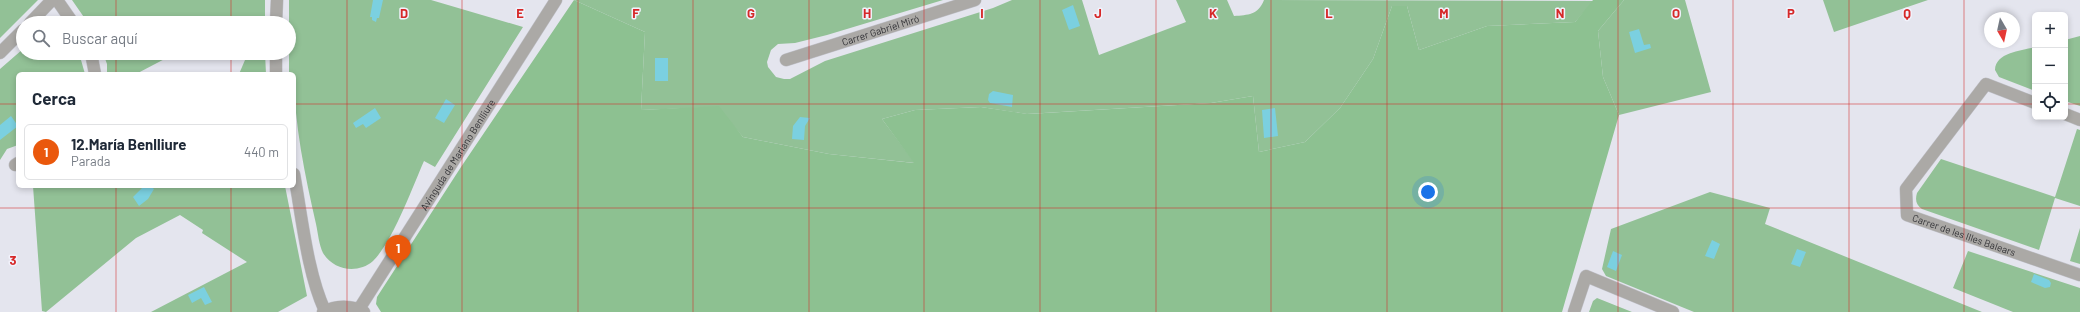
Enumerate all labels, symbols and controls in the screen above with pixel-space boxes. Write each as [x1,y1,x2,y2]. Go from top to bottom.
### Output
text: D [400,5,408,21]
text: E [516,5,524,21]
text: F [632,5,640,21]
text: G [747,5,755,21]
text: H [863,5,871,21]
text: I [980,5,984,21]
text: J [1094,5,1102,21]
text: K [1209,5,1217,21]
text: L [1325,5,1333,21]
text: M [1439,5,1449,21]
text: N [1556,5,1564,21]
text: O [1672,5,1680,21]
text: P [1787,5,1795,21]
text: Q [1903,5,1911,21]
street label: Carrer Gabriel Miró [840,12,921,48]
north arrow [1984,12,2020,48]
map controls [2032,12,2068,120]
button: + [2032,12,2068,48]
search box [16,16,296,60]
icon: search [30,27,52,49]
text: Buscar aquí [62,29,138,47]
button: − [2032,48,2068,84]
button: locate [2032,84,2068,120]
text: Cerca [32,88,76,108]
street label: Avinguda de Mariano Benlliure [417,97,497,213]
text: 12.María Benlliure [71,135,186,153]
text: 1 [44,144,48,160]
text: 440 m [244,144,279,160]
text: Parada [71,153,110,169]
your location [1418,182,1438,202]
street label: Carrer de les Illes Balears [1911,211,2017,258]
pin: 1 [385,235,411,268]
text: 3 [9,252,17,268]

